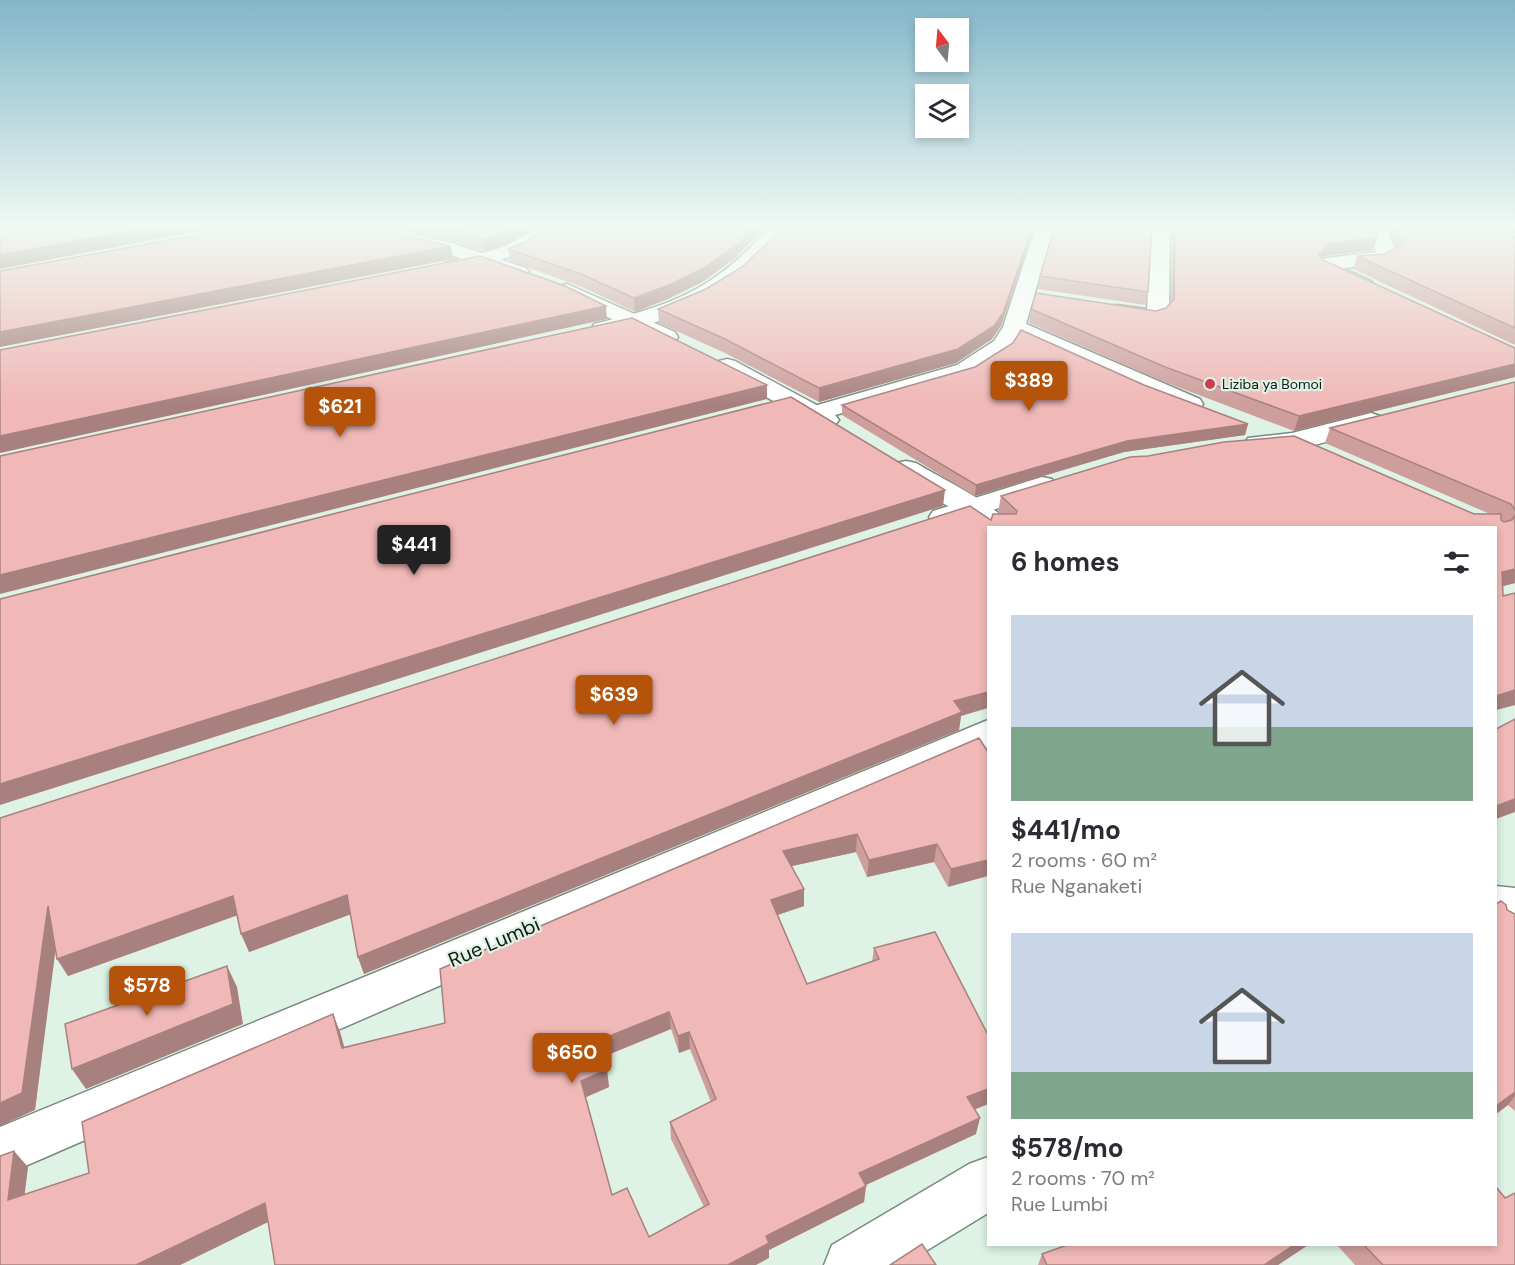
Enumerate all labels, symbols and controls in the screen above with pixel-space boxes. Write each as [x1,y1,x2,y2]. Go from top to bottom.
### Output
north arrow [915,18,969,72]
map controls [915,18,969,138]
button: layers [915,84,969,138]
pin: $389 [993,361,1065,412]
text: $389 [1004,367,1054,393]
place label: Liziba ya Bomoi [1222,375,1322,393]
marker: Liziba ya Bomoi [1203,377,1217,391]
pin: $621 [304,387,376,438]
text: $621 [318,393,362,419]
pin: $441 [378,525,450,576]
text: $441 [391,531,437,557]
text: 6 homes [1011,545,1119,579]
icon: filters [1440,546,1473,579]
icon: home [1188,654,1296,762]
pin: $639 [578,675,650,726]
text: $639 [589,681,639,707]
text: $441/mo [1011,813,1121,847]
text: 2 rooms · 60 m² [1011,847,1157,873]
text: Rue Nganaketi [1011,873,1142,899]
street label: Rue Lumbi [444,911,544,973]
pin: $578 [111,966,183,1017]
text: $578 [123,972,171,998]
icon: home [1188,972,1296,1080]
pin: $650 [536,1033,608,1084]
text: $650 [547,1039,597,1065]
text: $578/mo [1011,1131,1124,1165]
text: 2 rooms · 70 m² [1011,1165,1155,1191]
text: Rue Lumbi [1011,1191,1108,1217]

